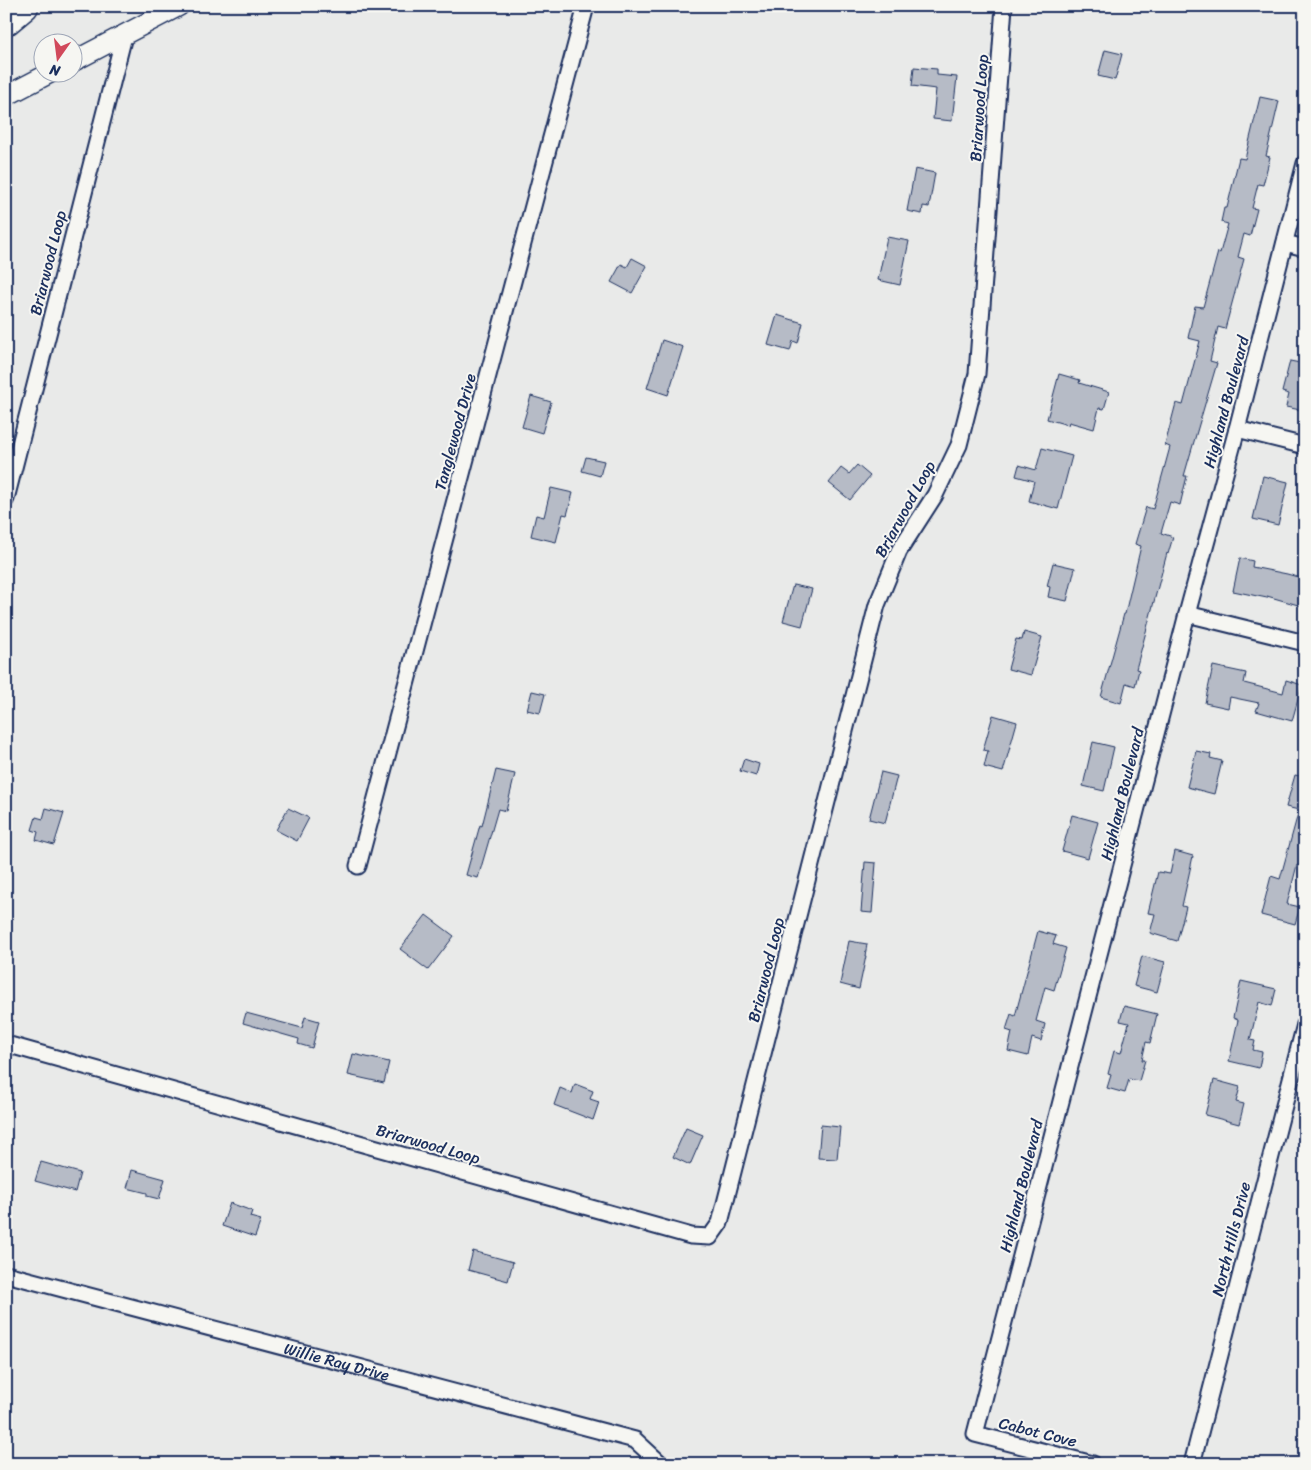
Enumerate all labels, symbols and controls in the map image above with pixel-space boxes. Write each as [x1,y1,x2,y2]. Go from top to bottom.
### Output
north arrow [32,32,82,82]
street label: Briarwood Loop [961,53,997,163]
text: N [47,57,64,84]
street label: Briarwood Loop [21,207,75,319]
street label: Highland Boulevard [1194,331,1258,471]
street label: Tanglewood Drive [425,370,485,494]
street label: Briarwood Loop [866,455,944,563]
street label: Highland Boulevard [1091,723,1153,863]
street label: Briarwood Loop [739,914,793,1026]
street label: Briarwood Loop [372,1115,484,1173]
street label: Highland Boulevard [990,1115,1052,1255]
street label: North Hills Drive [1203,1179,1259,1299]
street label: Willie Ray Drive [281,1333,393,1389]
street label: Cabot Cove [996,1408,1080,1456]

